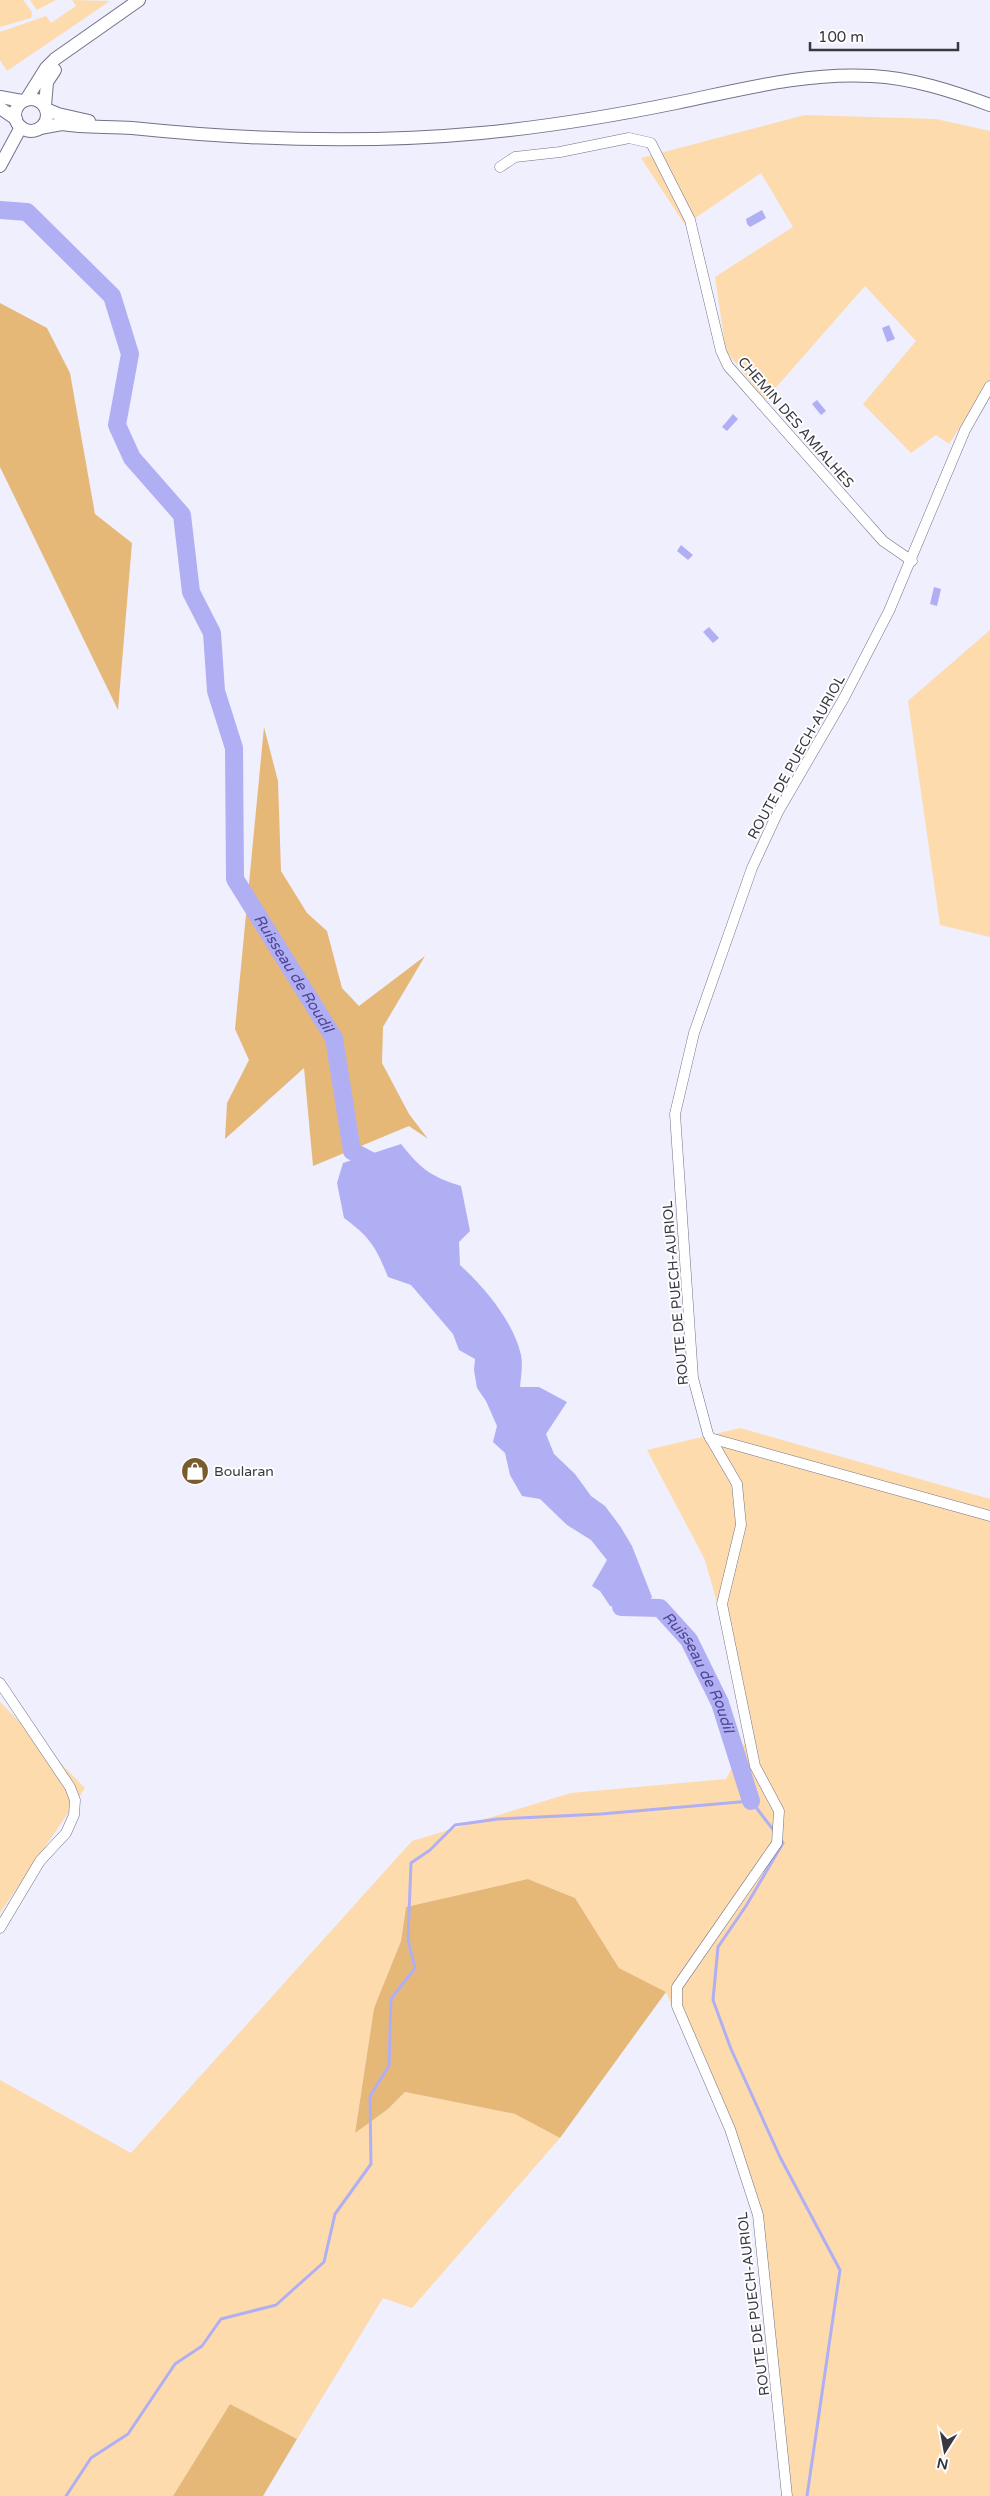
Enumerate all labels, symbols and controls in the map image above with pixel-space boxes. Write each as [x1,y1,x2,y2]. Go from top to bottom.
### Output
scale bar [810,20,958,52]
text: 100 m [818,28,864,46]
street label: CHEMIN DES AMIALHES [734,353,857,492]
street label: ROUTE DE PUECH-AURIOL [744,672,849,842]
water label: Ruisseau de Roudil [250,911,338,1037]
street label: ROUTE DE PUECH-AURIOL [659,1200,692,1386]
shop icon: Boularan [180,1456,210,1486]
place label: Boularan [214,1463,274,1480]
water label: Ruisseau de Roudil [659,1608,738,1737]
street label: ROUTE DE PUECH-AURIOL [734,2211,773,2397]
north arrow [920,2426,970,2476]
text: N [935,2454,950,2473]

